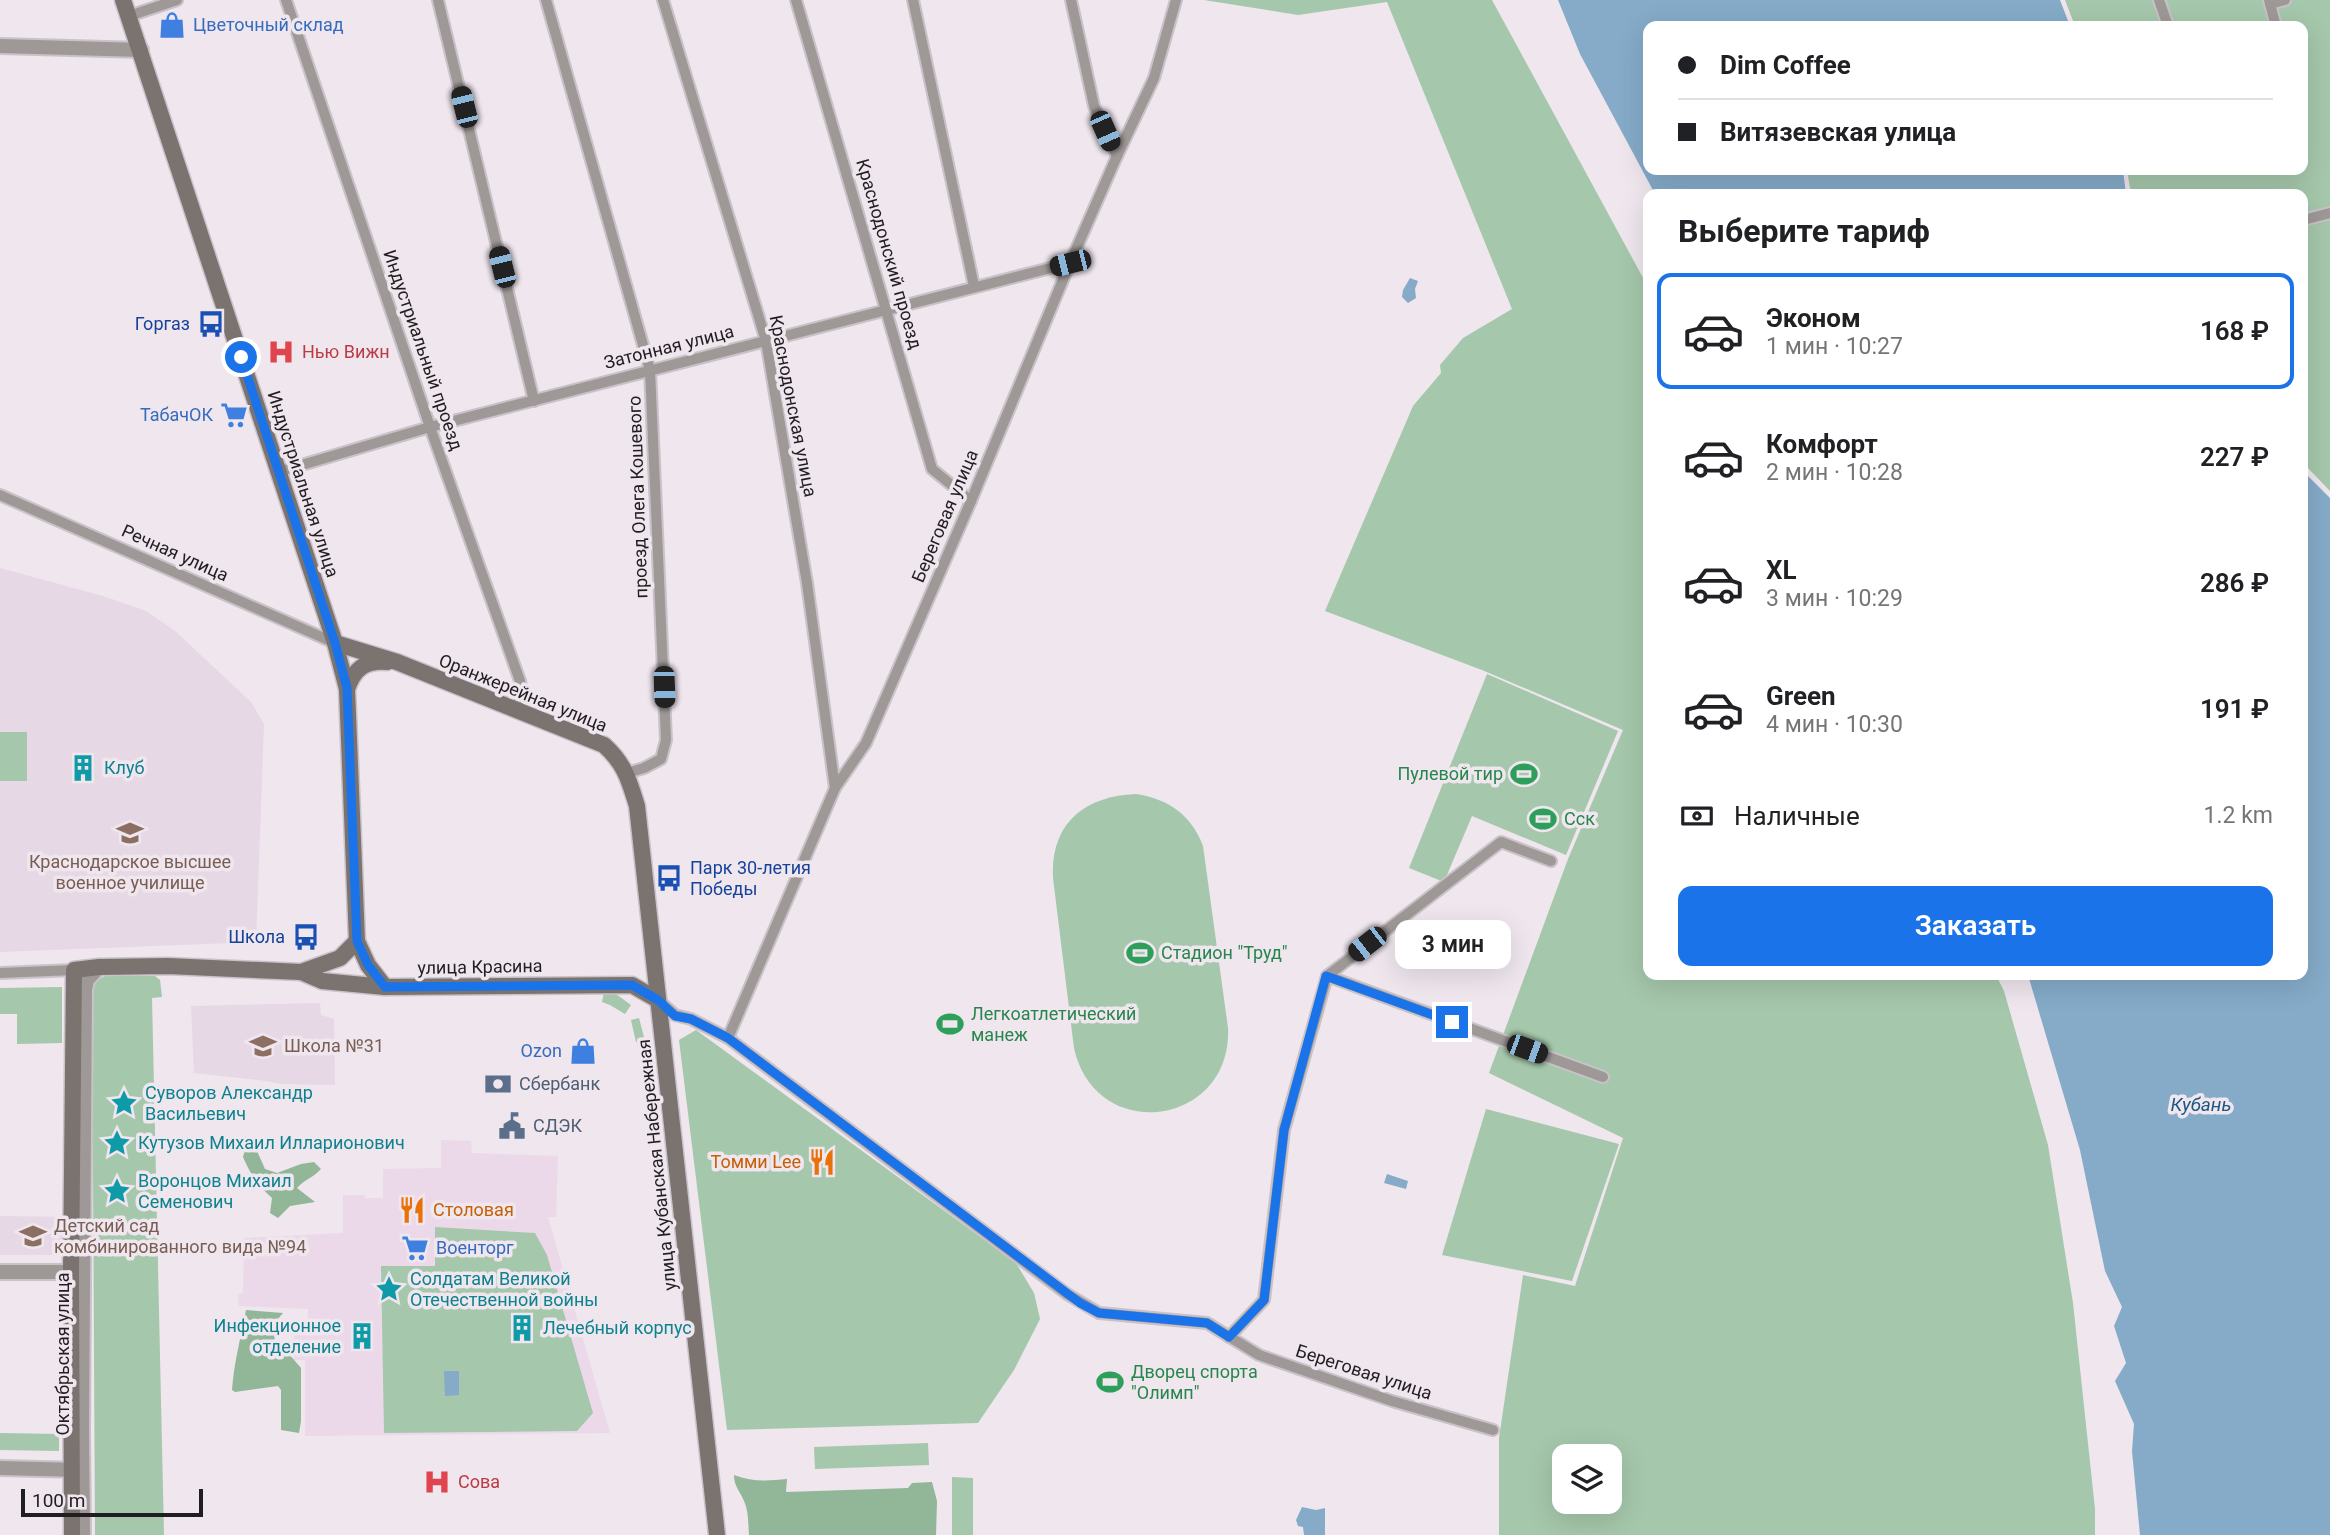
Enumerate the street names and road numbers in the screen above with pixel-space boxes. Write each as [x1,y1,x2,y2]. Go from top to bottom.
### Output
street label: Краснодонский проезд [852,156,927,352]
street label: Индустриальный проезд [379,247,468,453]
street label: Краснодонская улица [766,313,821,499]
street label: Затонная улица [602,320,736,373]
street label: Индустриальная улица [263,388,344,580]
street label: проезд Олега Кошевого [623,395,652,599]
street label: Береговая улица [907,446,982,585]
street label: Речная улица [119,520,232,585]
street label: Оранжерейная улица [436,649,610,736]
street label: улица Красина [417,955,543,978]
street label: улица Кубанская Набережная [633,1038,680,1292]
street label: Октябрьская улица [52,1272,73,1436]
street label: Береговая улица [1293,1340,1435,1403]

